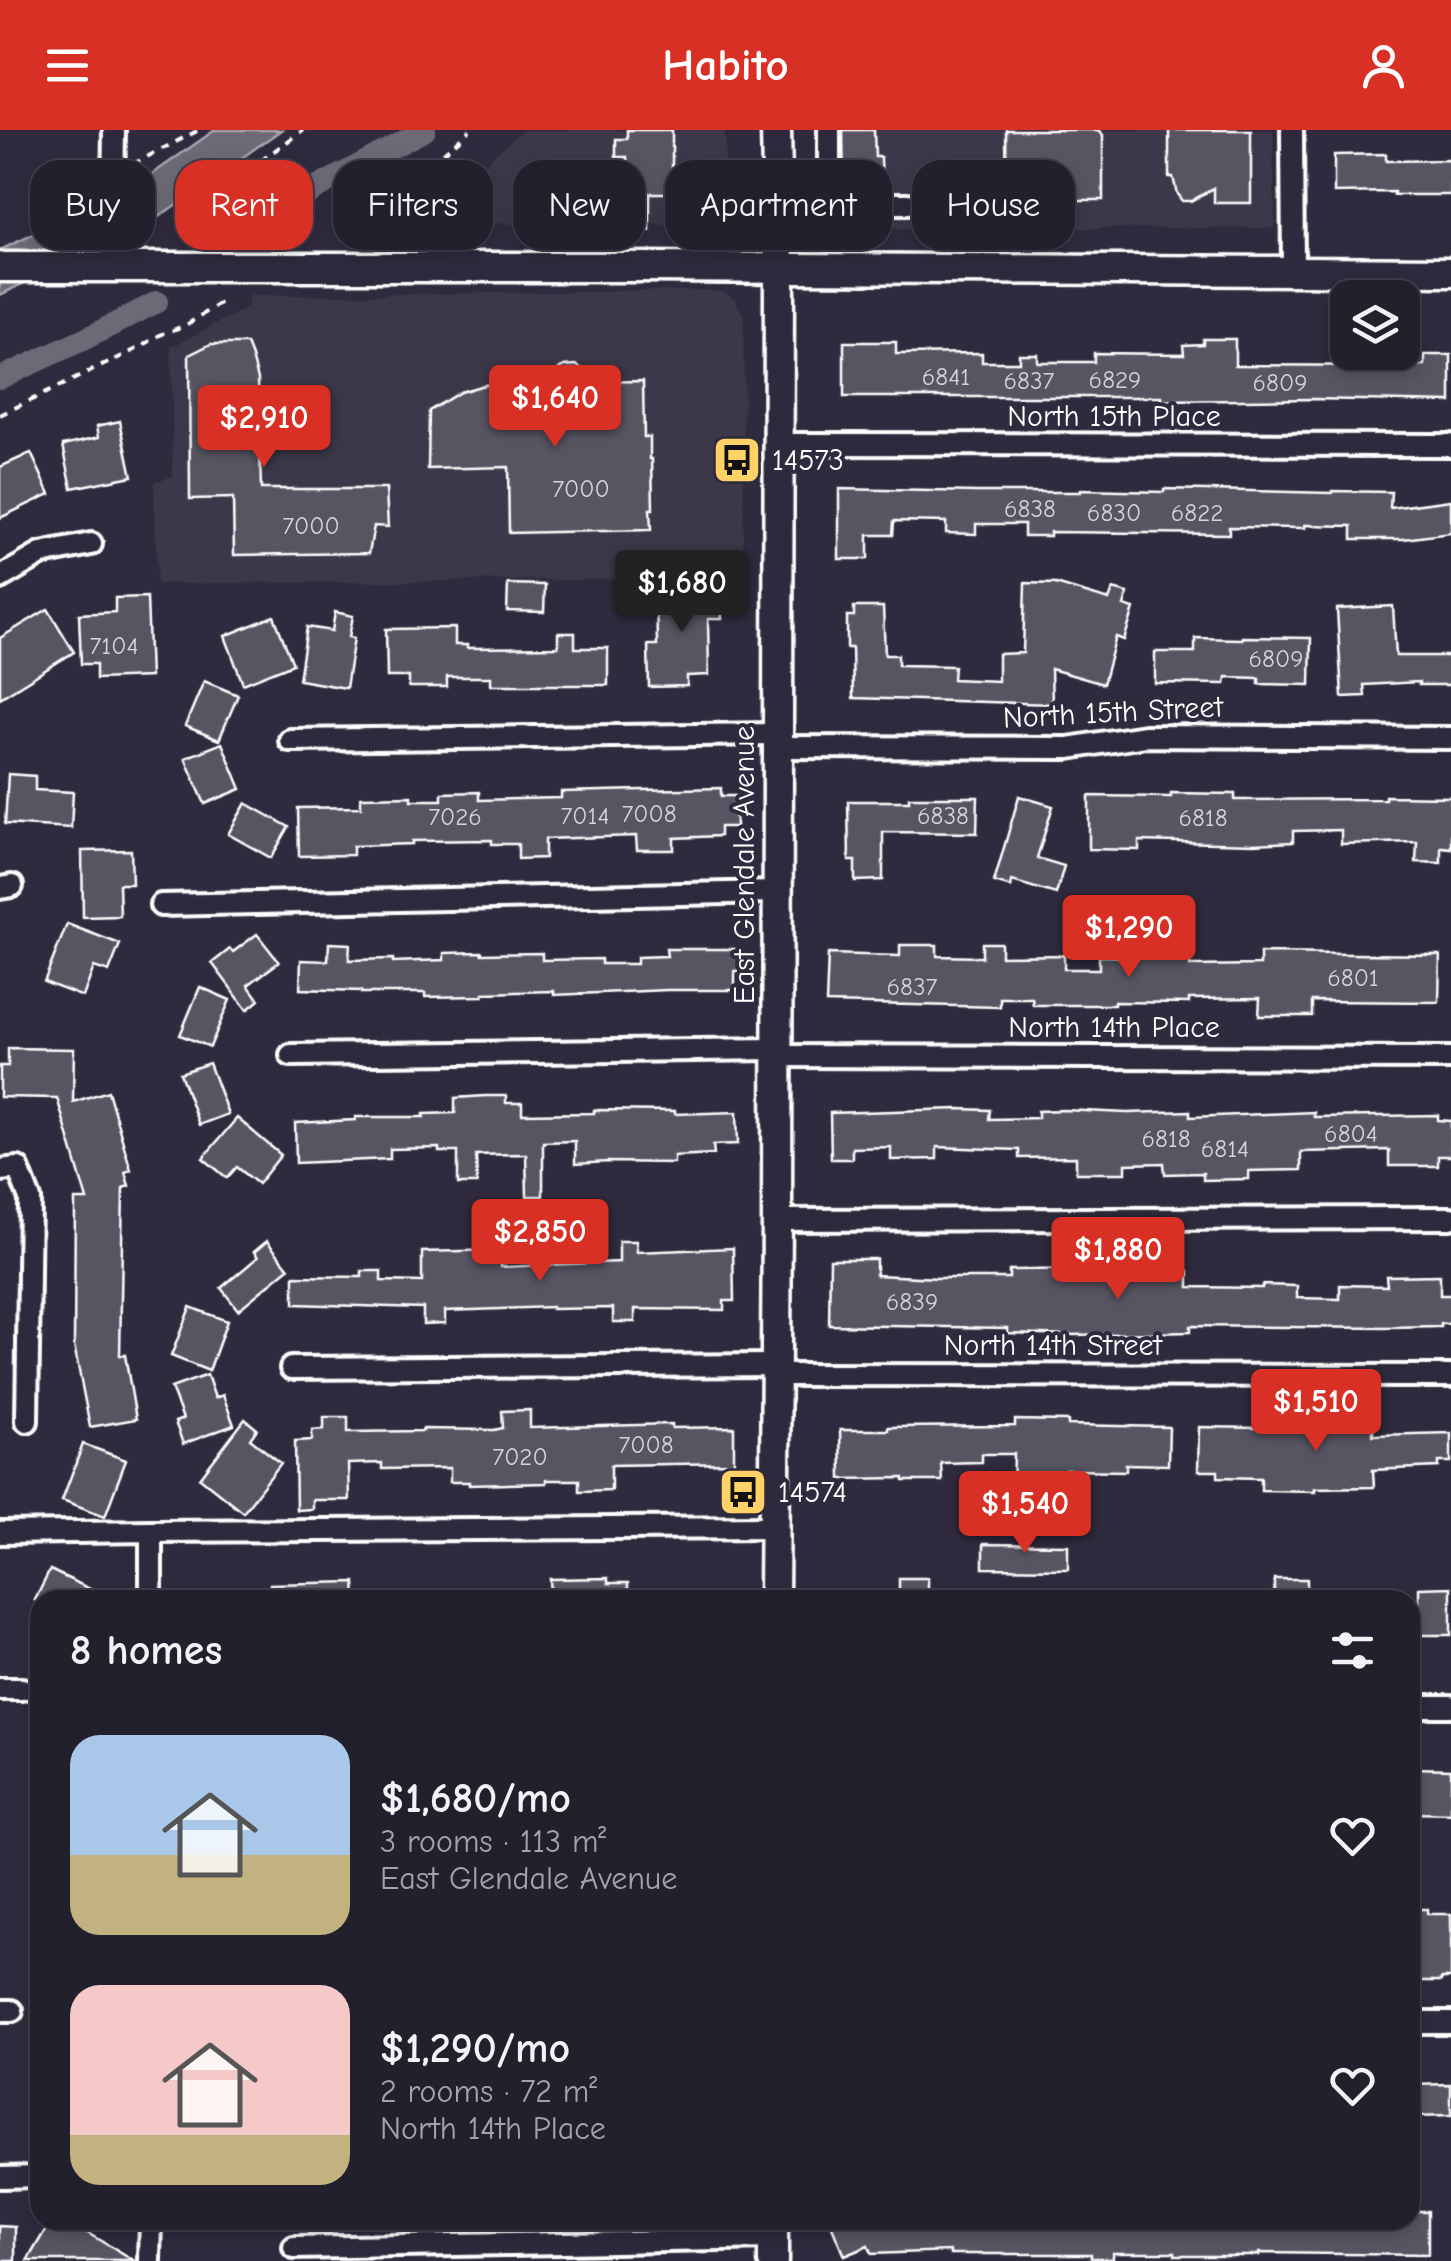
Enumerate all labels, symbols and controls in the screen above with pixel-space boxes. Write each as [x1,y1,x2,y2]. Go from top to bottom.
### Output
icon: menu [40,38,95,93]
icon: person [1356,38,1411,93]
text: Habito [662,39,789,91]
chip: Buy [30,160,155,250]
chip: Rent [175,160,313,250]
chip: Filters [333,160,493,250]
chip: New [513,160,645,250]
chip: Apartment [665,160,892,250]
chip: House [912,160,1075,250]
map controls [1330,280,1420,370]
button: layers [1330,280,1420,370]
house number: 6841 [922,362,970,391]
pin: $1,640 [474,365,636,450]
house number: 6829 [1089,365,1141,394]
house number: 6837 [1004,366,1055,395]
house number: 6809 [1253,368,1307,397]
text: $1,640 [511,379,599,416]
pin: $2,910 [183,385,345,470]
text: $2,910 [220,399,308,436]
street label: North 15th Place [1007,399,1221,434]
bus stop icon: 14573 [711,434,763,486]
place label: 14573 [772,443,844,478]
house number: 7000 [552,474,610,503]
house number: 6838 [1004,494,1056,523]
house number: 6830 [1087,498,1141,527]
house number: 6822 [1171,498,1223,527]
house number: 7000 [282,511,340,540]
pin: $1,680 [601,550,763,635]
text: $1,680 [637,564,727,601]
house number: 7104 [89,631,139,660]
house number: 6809 [1249,644,1303,673]
street label: North 15th Street [1002,689,1225,736]
street label: East Glendale Avenue [727,726,762,1004]
house number: 7008 [621,799,677,828]
house number: 7014 [560,801,610,830]
house number: 6838 [917,801,969,830]
house number: 7026 [428,802,482,831]
house number: 6818 [1178,803,1228,832]
pin: $1,290 [1048,895,1210,980]
text: $1,290 [1085,909,1173,946]
house number: 6801 [1327,963,1379,992]
house number: 6837 [887,972,938,1001]
street label: North 14th Place [1008,1010,1220,1045]
house number: 6804 [1324,1119,1378,1148]
house number: 6818 [1141,1124,1191,1153]
house number: 6814 [1201,1134,1249,1163]
pin: $2,850 [459,1199,621,1284]
text: $2,850 [494,1213,587,1250]
pin: $1,880 [1037,1217,1199,1302]
text: $1,880 [1073,1231,1163,1268]
house number: 6839 [886,1287,938,1316]
street label: North 14th Street [944,1328,1164,1363]
pin: $1,510 [1235,1369,1397,1454]
text: $1,510 [1273,1383,1359,1420]
house number: 7008 [618,1430,674,1459]
house number: 7020 [492,1442,548,1471]
bus stop icon: 14574 [717,1466,769,1518]
pin: $1,540 [944,1471,1106,1556]
place label: 14574 [778,1475,847,1510]
text: $1,540 [981,1485,1069,1522]
icon: filters [1325,1623,1380,1678]
text: 8 homes [70,1626,222,1675]
text: $1,680/mo [380,1774,571,1823]
icon: home [150,1775,270,1895]
icon: heart [1325,1808,1380,1863]
text: 3 rooms · 113 m² [380,1823,606,1860]
text: East Glendale Avenue [380,1860,677,1897]
text: $1,290/mo [380,2024,570,2073]
icon: home [150,2025,270,2145]
icon: heart [1325,2058,1380,2113]
text: 2 rooms · 72 m² [380,2073,597,2110]
text: North 14th Place [380,2110,606,2147]

